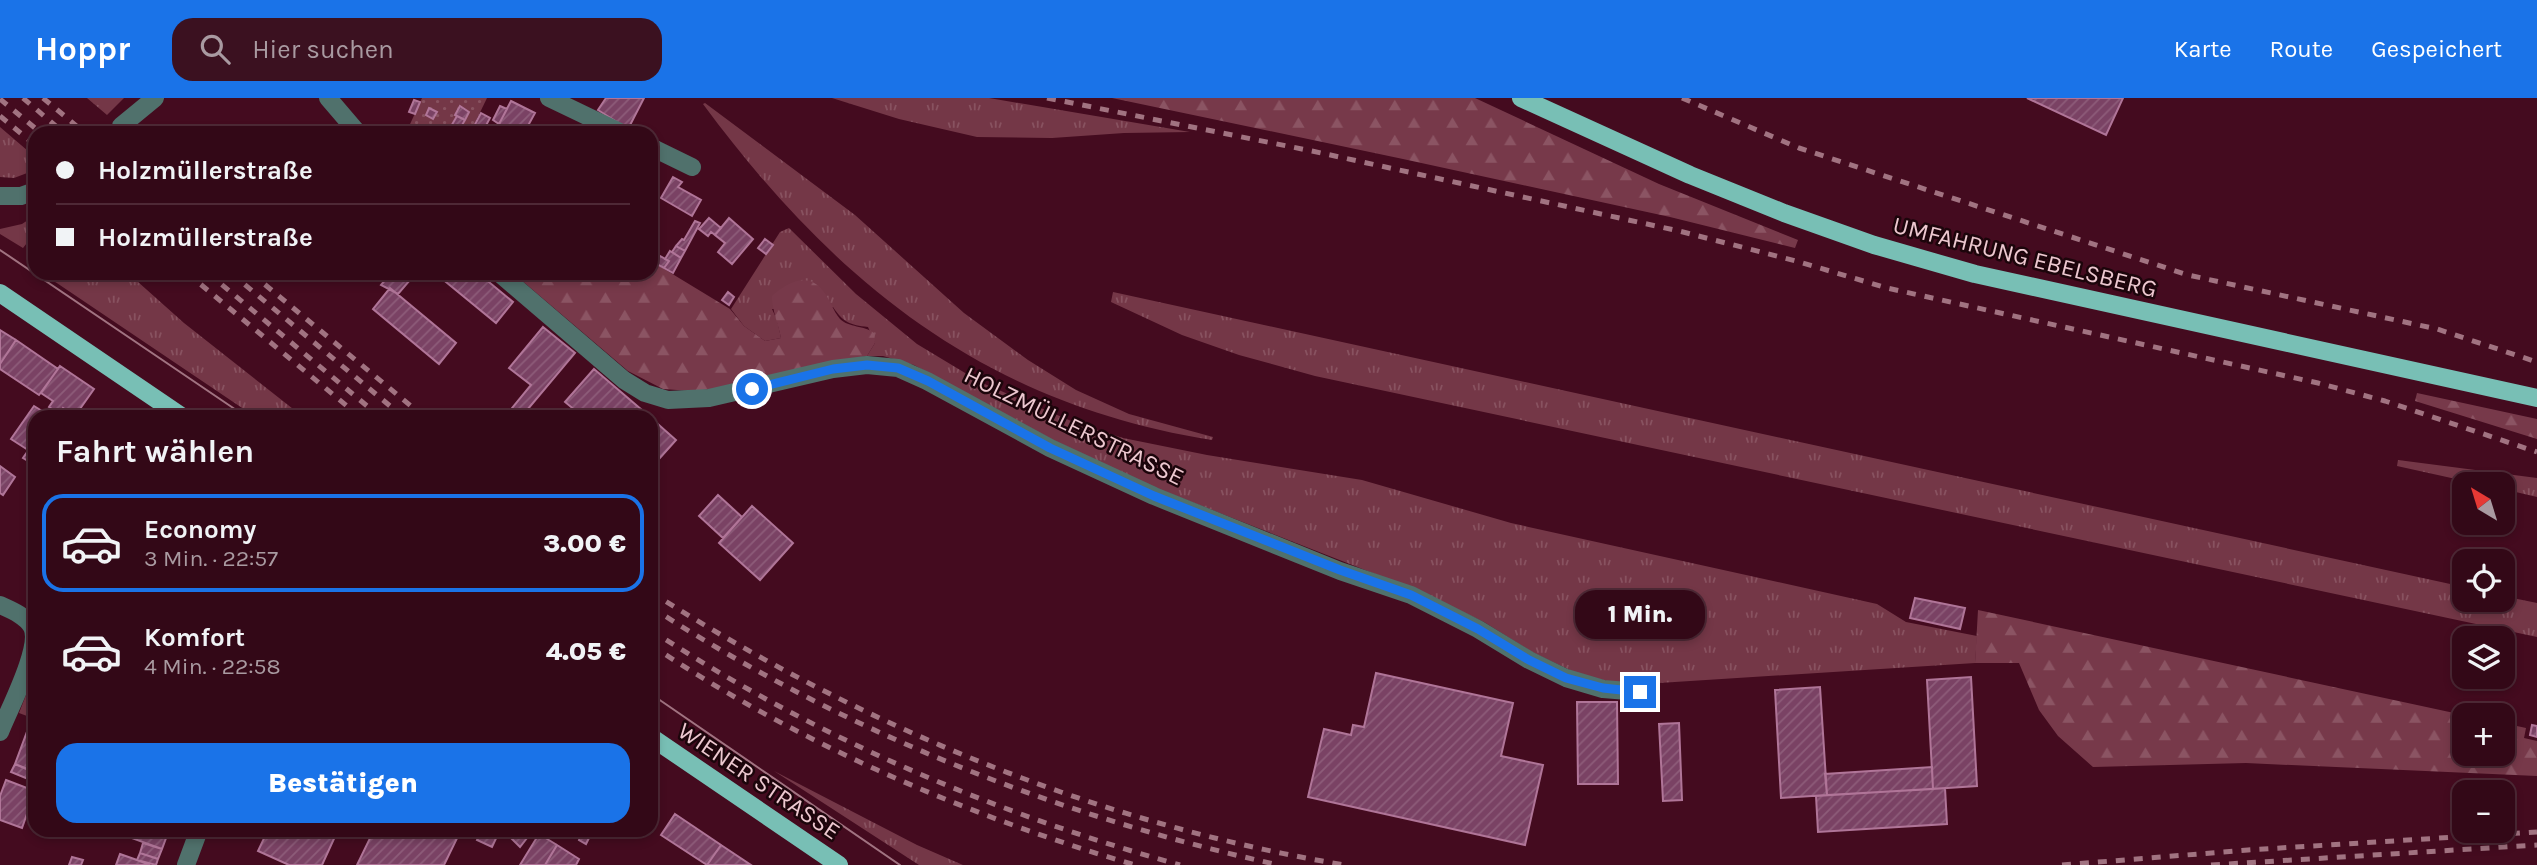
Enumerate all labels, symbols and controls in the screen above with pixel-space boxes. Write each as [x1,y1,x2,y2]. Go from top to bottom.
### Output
search box [172,18,662,81]
text: Hoppr [35,30,130,68]
icon: search [196,30,234,68]
text: Hier suchen [252,34,394,65]
text: Karte [2174,35,2232,63]
text: Route [2270,35,2333,63]
text: Gespeichert [2371,35,2502,63]
text: Holzmüllerstraße [98,155,313,186]
street label: UMFAHRUNG EBELSBERG [1890,211,2160,303]
text: Holzmüllerstraße [98,222,313,253]
street label: HOLZMÜLLERSTRASSE [960,361,1188,491]
route start [736,373,768,405]
text: Fahrt wählen [56,433,254,470]
north arrow [2452,472,2515,536]
map controls [2452,472,2515,843]
icon: car [60,512,123,575]
text: Economy [144,514,256,545]
text: 3.00 € [543,528,626,559]
text: 3 Min. · 22:57 [144,545,278,572]
button: locate [2452,549,2515,612]
callout: 1 Min. [1575,590,1705,640]
text: 1 Min. [1608,601,1672,628]
icon: car [60,620,123,683]
text: Komfort [144,622,245,653]
button: layers [2452,626,2515,689]
text: 4.05 € [546,636,626,667]
text: 4 Min. · 22:58 [144,653,281,680]
route end [1624,676,1656,708]
button: + [2452,703,2515,766]
street label: WIENER STRASSE [673,716,845,846]
button: Bestätigen [56,743,630,823]
button: − [2452,780,2515,843]

